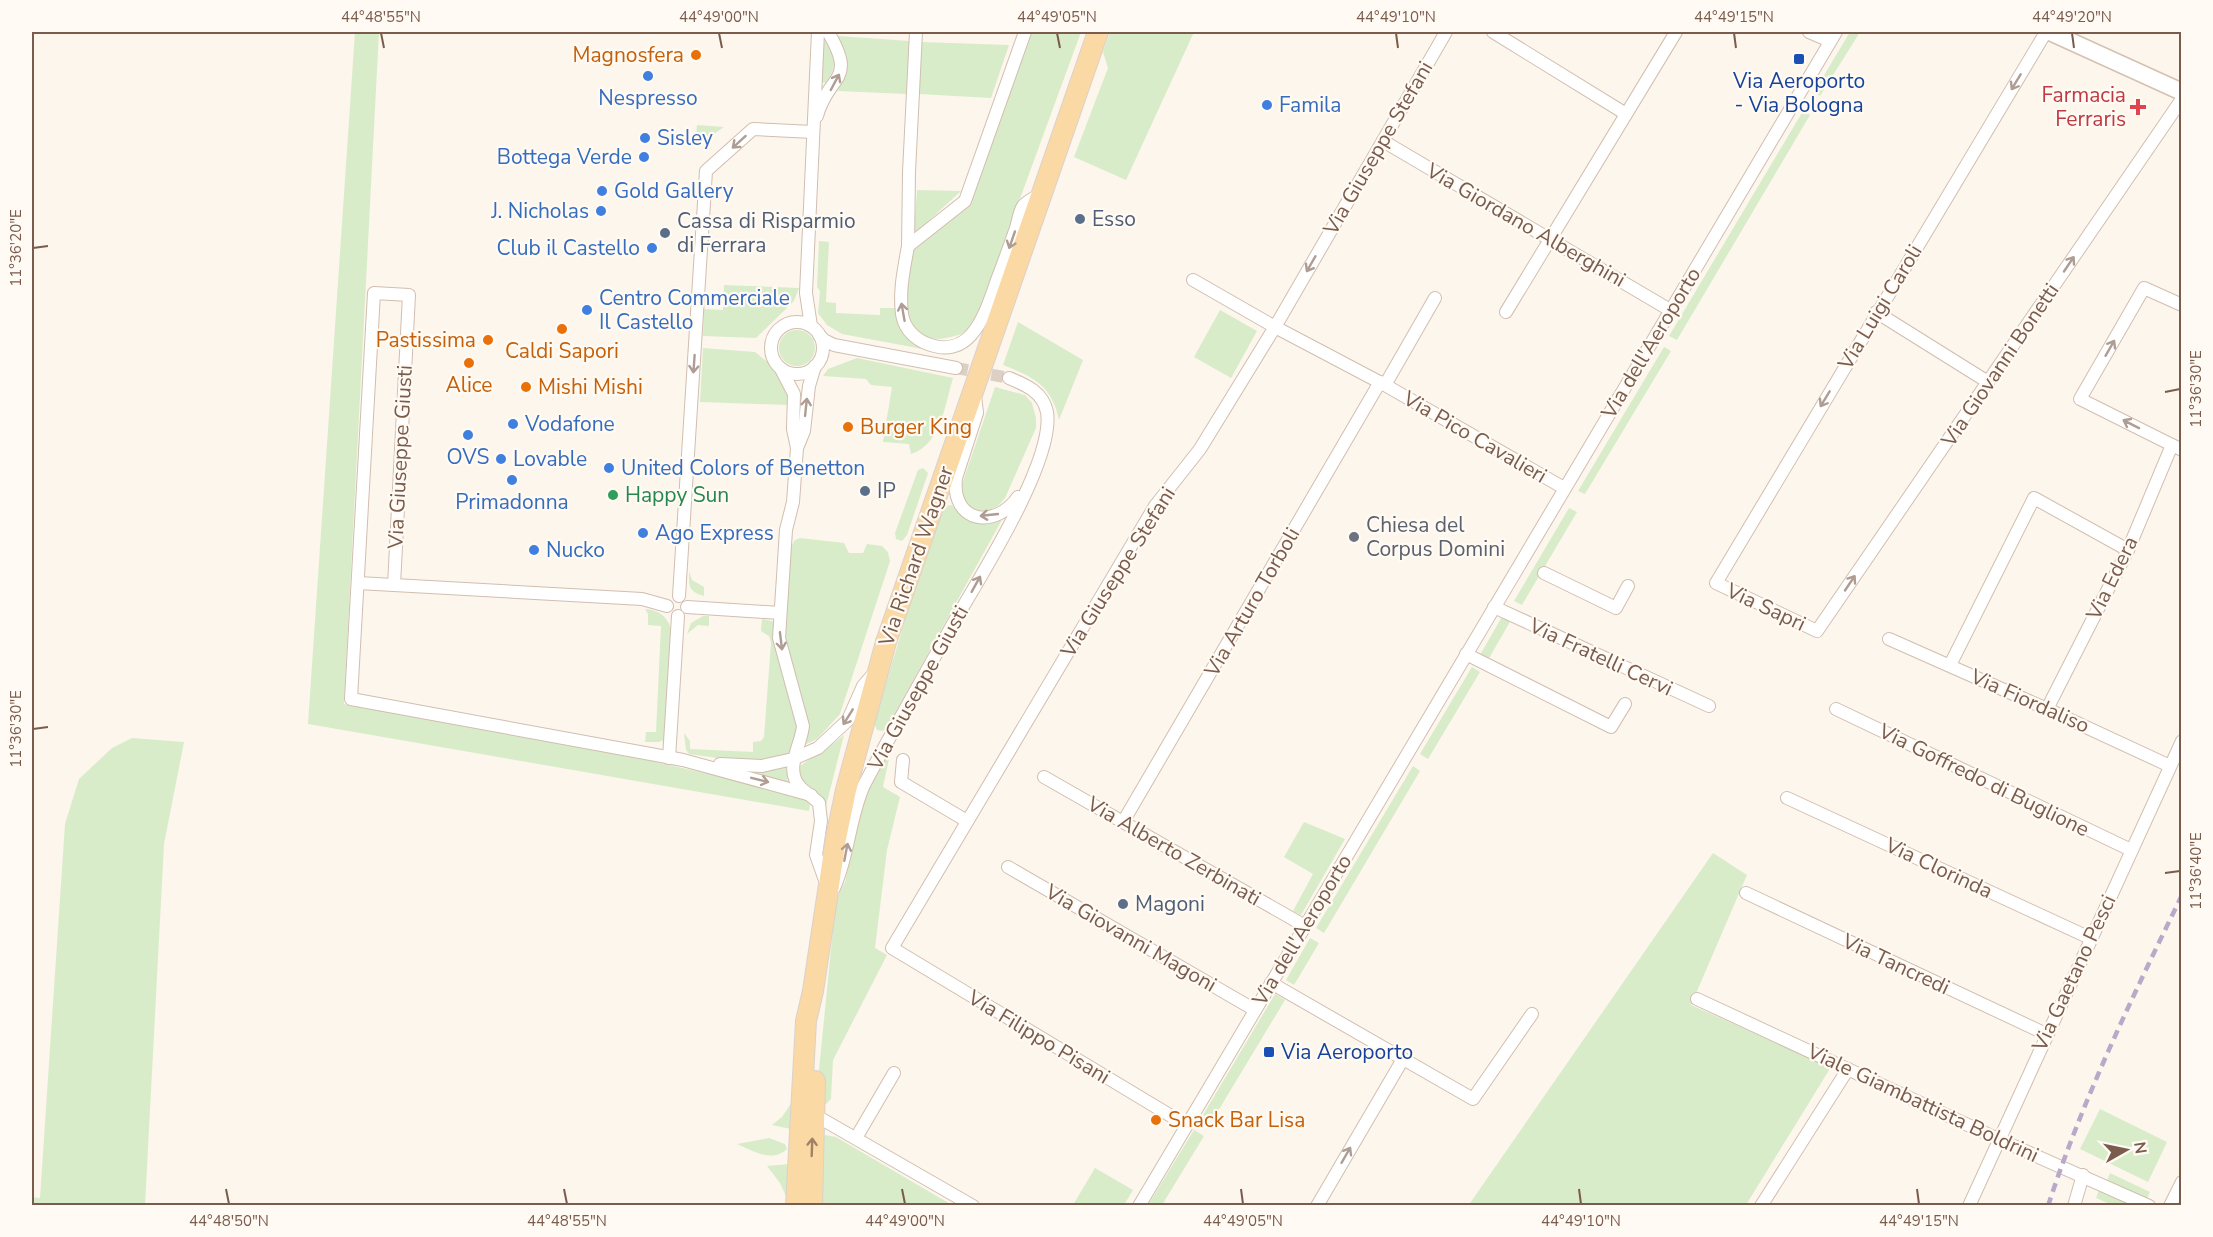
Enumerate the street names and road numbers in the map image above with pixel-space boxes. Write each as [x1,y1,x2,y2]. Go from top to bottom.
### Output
street label: Via Giuseppe Stefani [1316,56,1439,241]
street label: Via Giordano Alberghini [1420,156,1631,294]
street label: Via Luigi Caroli [1831,239,1928,376]
street label: Via dell'Aeroporto [1594,262,1707,425]
street label: Via Giovanni Bonetti [1934,278,2065,453]
street label: Via Giuseppe Giusti [381,364,419,551]
street label: Via Pico Cavalieri [1397,384,1552,490]
street label: Via Richard Wagner [872,462,960,651]
street label: Via Giuseppe Stefani [1054,481,1182,663]
street label: Via Arturo Torboli [1197,522,1306,683]
street label: Via Edera [2079,531,2144,625]
street label: Via Sapri [1721,576,1810,638]
street label: Via Giuseppe Giusti [861,601,975,776]
street label: Via Fratelli Cervi [1524,611,1677,702]
street label: Via Fiordaliso [1965,662,2094,740]
street label: Via Goffredo di Buglione [1873,716,2094,843]
street label: Via Alberto Zerbinati [1081,789,1266,912]
street label: Via Clorinda [1880,830,1997,905]
street label: Via dell'Aeroporto [1245,849,1358,1012]
street label: Via Giovanni Magoni [1039,877,1222,998]
street label: Via Gaetano Pesci [2025,890,2123,1057]
street label: Via Tancredi [1837,927,1954,1001]
street label: Via Filippo Pisani [962,983,1115,1090]
street label: Viale Giambattista Boldrini [1802,1037,2043,1169]

